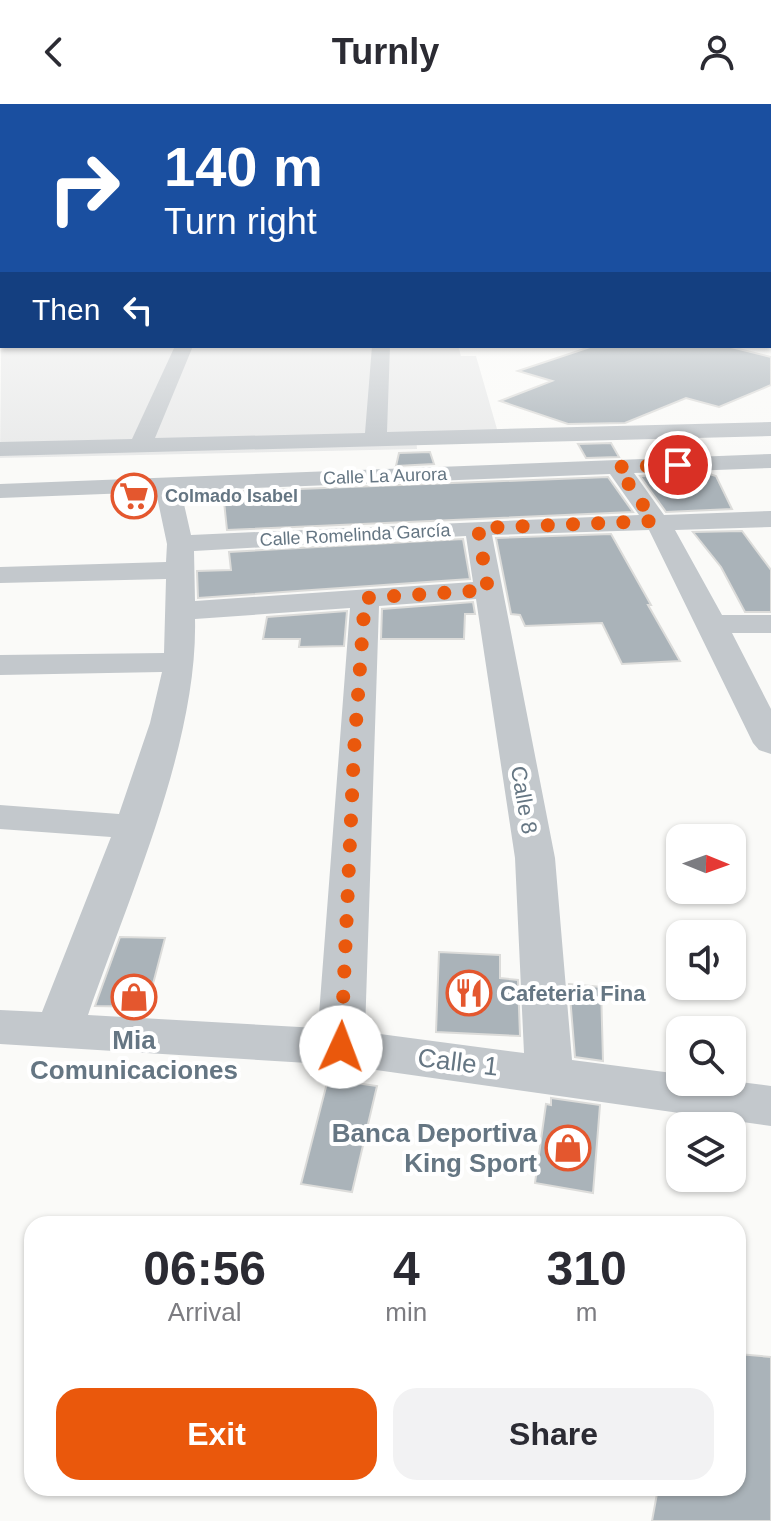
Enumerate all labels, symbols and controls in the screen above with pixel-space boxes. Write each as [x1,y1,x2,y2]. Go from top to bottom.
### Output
icon: back [32,30,76,74]
icon: person [695,30,739,74]
text: Turnly [332,31,439,72]
text: 140 m [164,135,323,198]
icon: right [32,136,136,240]
text: Turn right [164,201,317,242]
icon: left [116,288,160,332]
text: Then [32,293,100,326]
pin [644,431,712,499]
icon: arrive [656,443,700,487]
street label: Calle La Aurora [323,464,448,488]
supermarket icon: Colmado Isabel [110,472,158,520]
place label: Colmado Isabel [165,486,298,506]
street label: Calle Romelinda García [259,520,452,550]
street label: Calle 8 [506,764,542,836]
north arrow [666,824,746,904]
map controls [666,824,746,1192]
button: sound [666,920,746,1000]
restaurant icon: Cafeteria Fina [445,969,493,1017]
shop icon: Mia Comunicaciones [110,973,158,1021]
place label: Cafeteria Fina [500,981,646,1006]
position arrow [299,1005,383,1089]
button: search [666,1016,746,1096]
place label: Mia Comunicaciones [30,1025,238,1085]
street label: Calle 1 [416,1042,500,1082]
button: layers [666,1112,746,1192]
place label: Banca Deportiva King Sport [332,1118,538,1178]
shop icon: Banca Deportiva King Sport [544,1124,592,1172]
text: 06:56 [143,1242,266,1295]
text: 4 [393,1242,420,1295]
text: 310 [547,1242,627,1295]
text: Arrival [168,1297,242,1327]
text: min [385,1297,427,1327]
text: m [576,1297,597,1327]
button: Exit [56,1388,377,1480]
button: Share [393,1388,714,1480]

